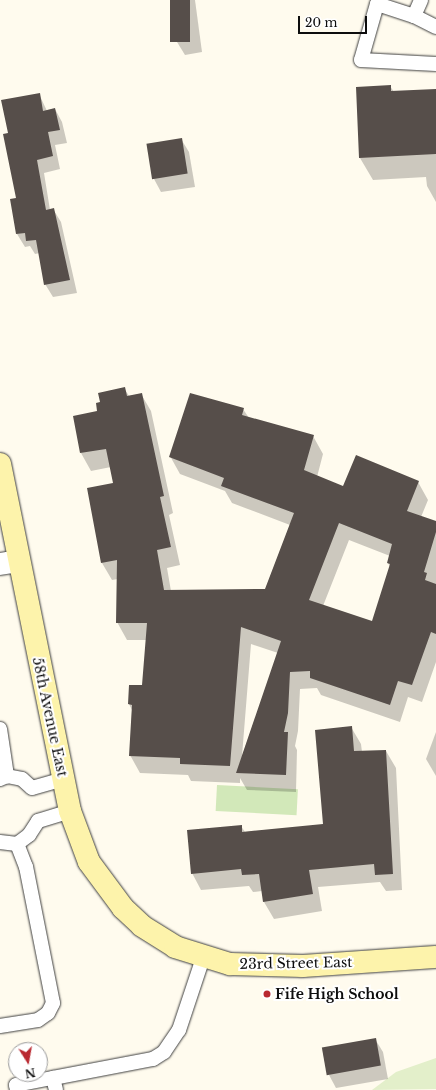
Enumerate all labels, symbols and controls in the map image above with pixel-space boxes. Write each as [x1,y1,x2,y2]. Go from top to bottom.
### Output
scale bar [300,8,369,34]
text: 20 m [305,15,337,30]
street label: 58th Avenue East [29,655,71,779]
street label: 23rd Street East [239,954,353,972]
place label: Fife High School [275,986,399,1002]
marker: Fife High School [262,989,272,999]
north arrow [8,1042,48,1082]
text: N [24,1065,37,1081]

